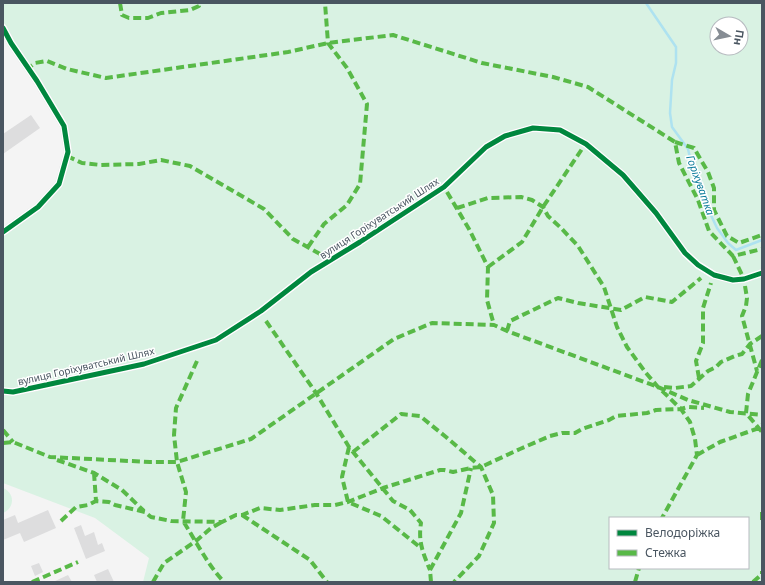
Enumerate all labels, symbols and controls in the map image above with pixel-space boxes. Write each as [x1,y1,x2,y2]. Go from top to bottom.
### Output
north arrow [709,16,749,56]
text: Пн [731,29,748,47]
water label: Горіхуватка [683,153,719,217]
street label: вулиця Горіхуватський Шлях [317,174,442,262]
street label: вулиця Горіхуватський Шлях [16,343,156,389]
legend [609,517,749,569]
text: Велодоріжка [645,524,720,541]
text: Стежка [645,544,686,561]

